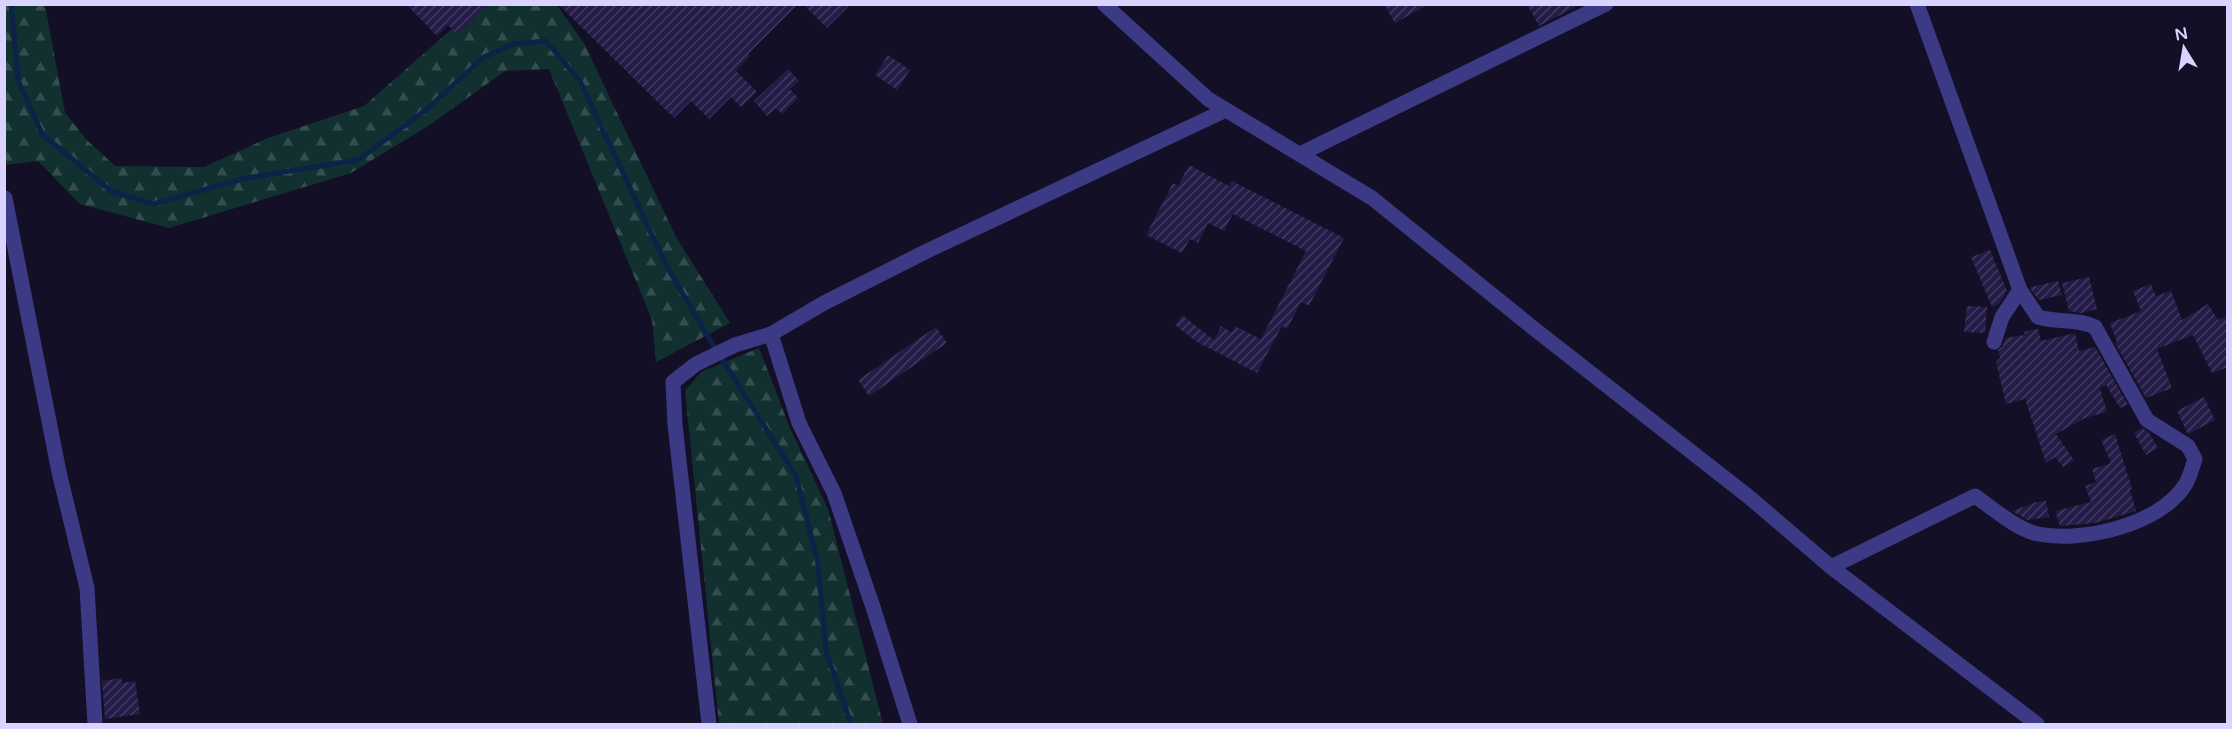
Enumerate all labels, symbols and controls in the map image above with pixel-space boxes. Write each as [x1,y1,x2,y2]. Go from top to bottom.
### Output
north arrow [2154,18,2214,78]
text: N [2173,23,2190,45]

